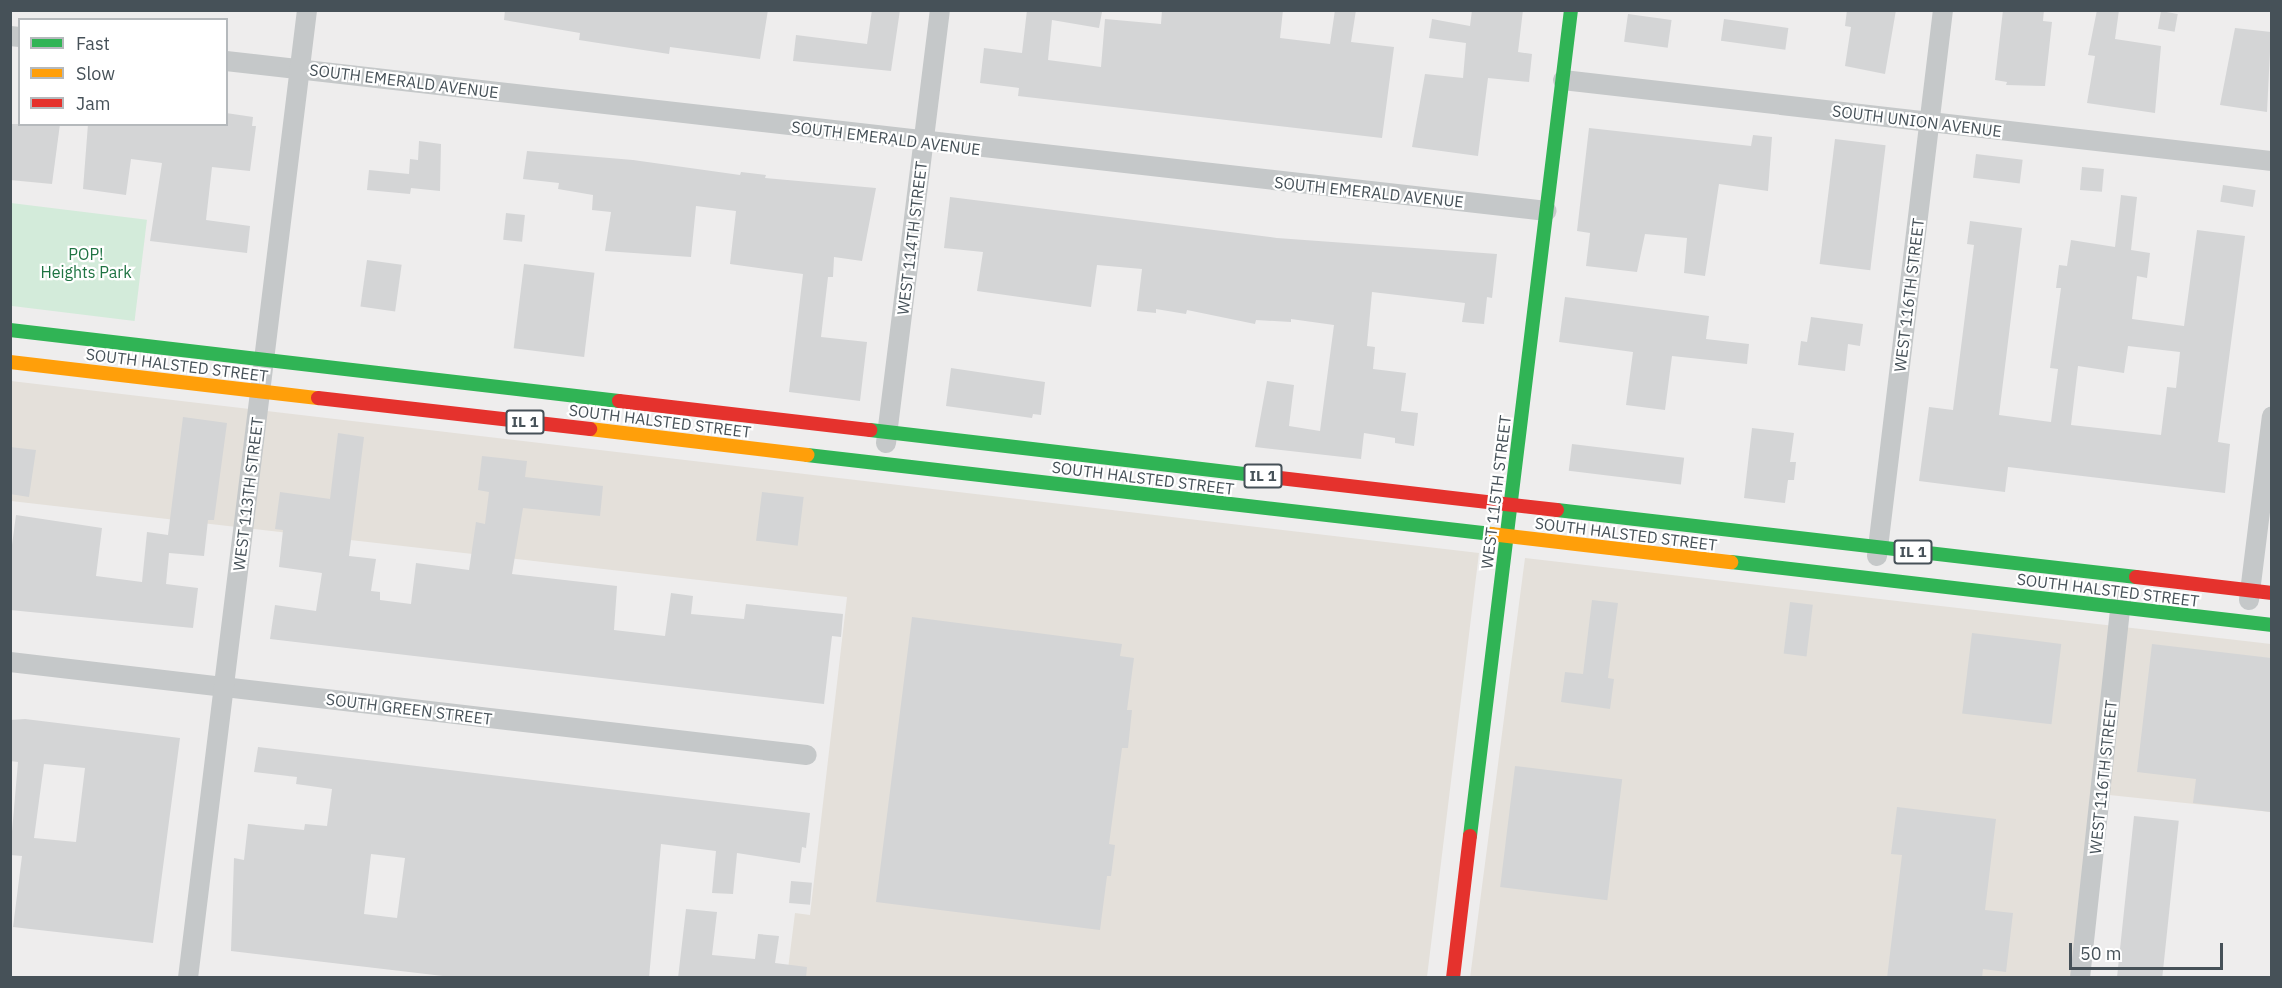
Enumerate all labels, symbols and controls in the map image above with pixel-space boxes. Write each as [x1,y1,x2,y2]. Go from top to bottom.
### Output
legend [18,18,228,126]
text: Fast [76,32,110,55]
street label: SOUTH EMERALD AVENUE [308,60,500,102]
text: Slow [76,62,115,85]
text: Jam [76,92,111,115]
street label: SOUTH UNION AVENUE [1831,101,2003,141]
street label: SOUTH EMERALD AVENUE [790,117,982,159]
street label: WEST 114TH STREET [893,160,931,316]
street label: SOUTH EMERALD AVENUE [1273,172,1465,212]
street label: WEST 116TH STREET [1890,217,1928,373]
park label: POP! Heights Park [40,244,132,282]
street label: SOUTH HALSTED STREET [85,344,269,386]
street label: SOUTH HALSTED STREET [568,400,752,442]
road number: IL 1 [506,410,544,434]
street label: WEST 115TH STREET [1477,414,1515,570]
street label: WEST 113TH STREET [229,416,267,572]
street label: SOUTH HALSTED STREET [1051,457,1235,499]
road number: IL 1 [1244,464,1282,488]
street label: SOUTH HALSTED STREET [1534,513,1718,555]
road number: IL 1 [1894,540,1932,564]
street label: SOUTH HALSTED STREET [2016,569,2200,611]
street label: SOUTH GREEN STREET [325,689,493,729]
street label: WEST 116TH STREET [2085,699,2121,855]
scale bar [2072,931,2226,969]
text: 50 m [2080,942,2122,965]

